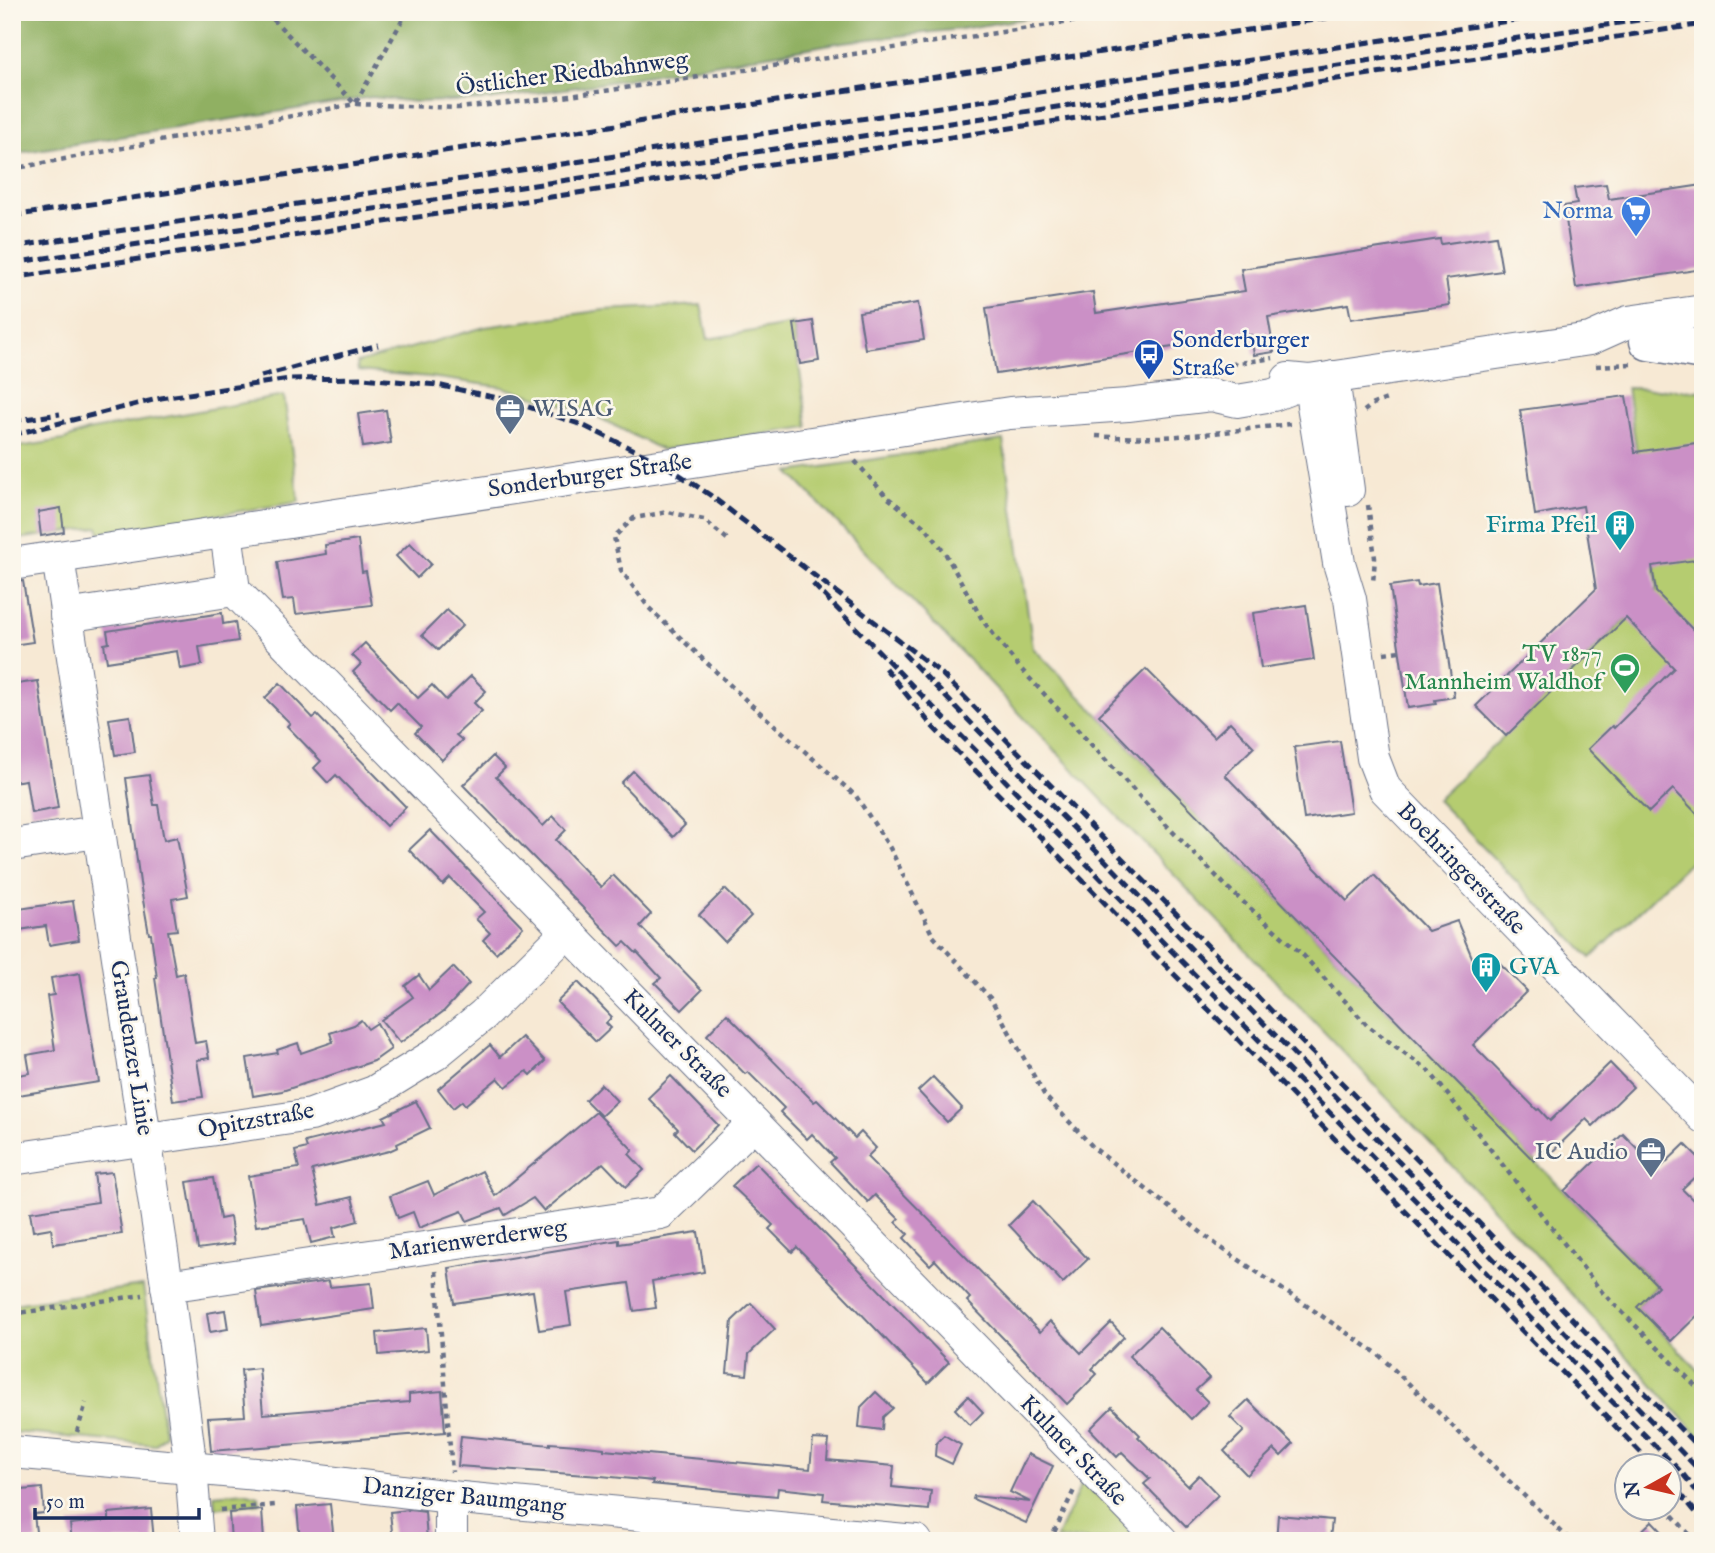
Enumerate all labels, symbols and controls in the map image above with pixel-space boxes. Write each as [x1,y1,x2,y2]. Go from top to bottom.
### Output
street label: Östlicher Riedbahnweg [454,44,691,104]
supermarket icon: Norma [1619,194,1653,238]
place label: Norma [1542,196,1614,227]
place label: Sonderburger Straße [1172,325,1310,384]
bus stop icon: Sonderburger Straße [1132,337,1166,381]
office icon: WISAG [493,392,527,436]
place label: WISAG [533,394,613,425]
street label: Sonderburger Straße [486,446,694,506]
building icon: Firma Pfeil [1603,508,1637,552]
place label: Firma Pfeil [1486,510,1597,541]
place label: TV 1877 Mannheim Waldhof [1404,639,1606,698]
sports icon: TV 1877 Mannheim Waldhof [1608,651,1642,695]
street label: Boehringerstraße [1390,796,1532,942]
building icon: GVA [1469,950,1503,994]
place label: GVA [1509,952,1559,983]
street label: Graudenzer Linie [102,958,160,1138]
street label: Kulmer Straße [616,983,738,1105]
street label: Opitzstraße [195,1096,317,1146]
office icon: IC Audio [1634,1135,1668,1179]
place label: IC Audio [1535,1137,1628,1168]
street label: Marienwerderweg [387,1212,570,1268]
street label: Kulmer Straße [1012,1389,1134,1513]
north arrow [1614,1452,1684,1522]
street label: Danziger Baumgang [361,1471,568,1523]
scale bar [35,1476,200,1520]
text: N [1620,1479,1646,1500]
text: 50 m [46,1489,85,1516]

